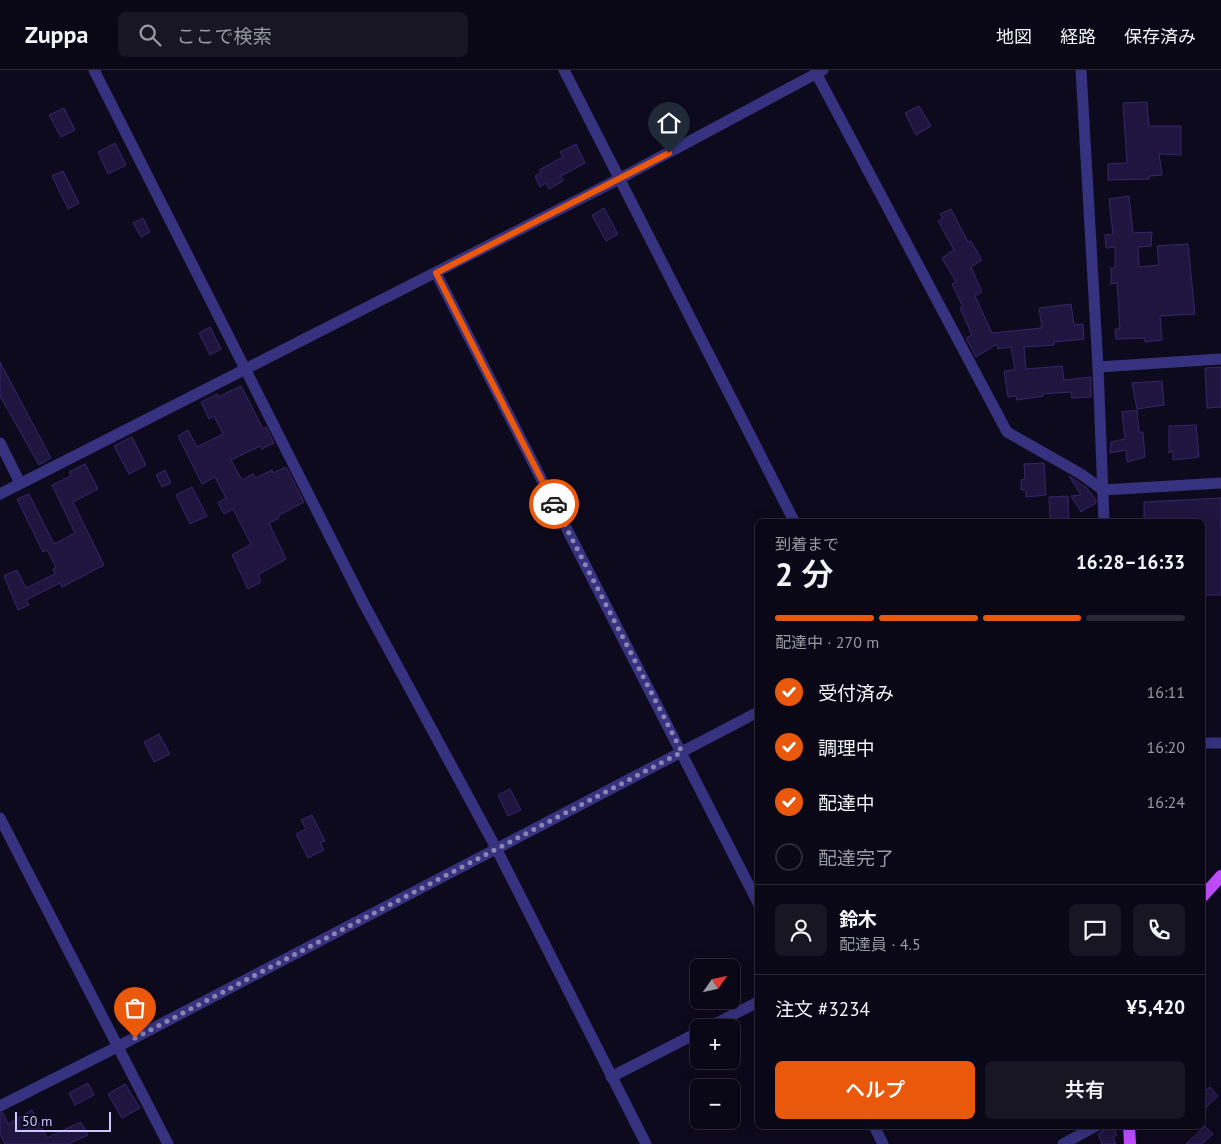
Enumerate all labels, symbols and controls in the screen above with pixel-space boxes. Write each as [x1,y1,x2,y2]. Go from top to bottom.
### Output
search box [118,12,468,57]
text: Zuppa [25,19,88,50]
icon: search [136,21,164,49]
text: ここで検索 [176,24,271,48]
text: 地図 [996,25,1032,48]
text: 経路 [1060,25,1096,48]
text: 保存済み [1124,25,1196,48]
pin [648,102,690,153]
icon: home [655,109,683,137]
courier [529,479,579,529]
icon: car [540,490,568,518]
text: 到着まで [775,534,839,554]
text: 16:28–16:33 [1076,550,1185,574]
text: 2 分 [775,553,833,595]
text: 配達中 · 270 m [775,632,879,652]
icon: check [775,678,803,706]
text: 受付済み [818,681,894,705]
text: 16:11 [1147,682,1185,702]
icon: check [775,733,803,761]
text: 調理中 [818,736,875,760]
text: 16:20 [1147,737,1185,757]
icon: check [775,788,803,816]
text: 配達中 [818,791,875,815]
text: 16:24 [1147,792,1185,812]
text: 配達完了 [818,846,894,870]
button: person [775,904,827,956]
button: chat [1069,904,1121,956]
button: phone [1133,904,1185,956]
text: 鈴木 [839,907,877,931]
text: 配達員 · 4.5 [839,934,921,954]
north arrow [690,959,740,1009]
map controls [690,959,740,1129]
pin [114,987,156,1038]
icon: bag [121,994,149,1022]
text: ¥5,420 [1126,995,1185,1019]
text: 注文 #3234 [775,997,870,1021]
button: + [690,1019,740,1069]
button: ヘルプ [775,1061,975,1119]
button: 共有 [985,1061,1185,1119]
button: − [690,1079,740,1129]
scale bar [15,1109,111,1132]
text: 50 m [22,1112,52,1130]

